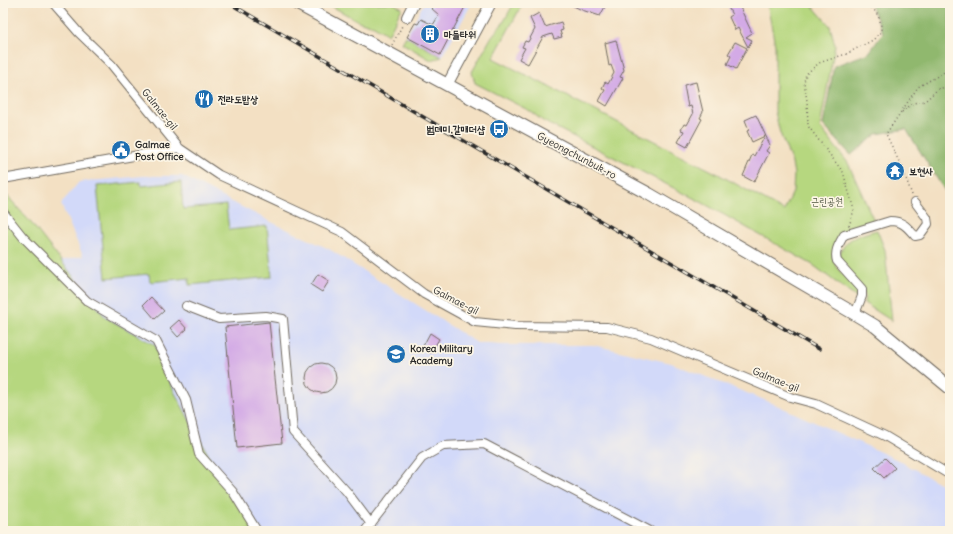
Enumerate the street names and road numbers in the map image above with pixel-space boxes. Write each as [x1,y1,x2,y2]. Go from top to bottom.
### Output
street label: Galmae-gil [139,86,180,133]
street label: Gyeongchunbuk-ro [535,129,619,182]
street label: Galmae-gil [431,283,481,317]
street label: Galmae-gil [751,364,801,395]

